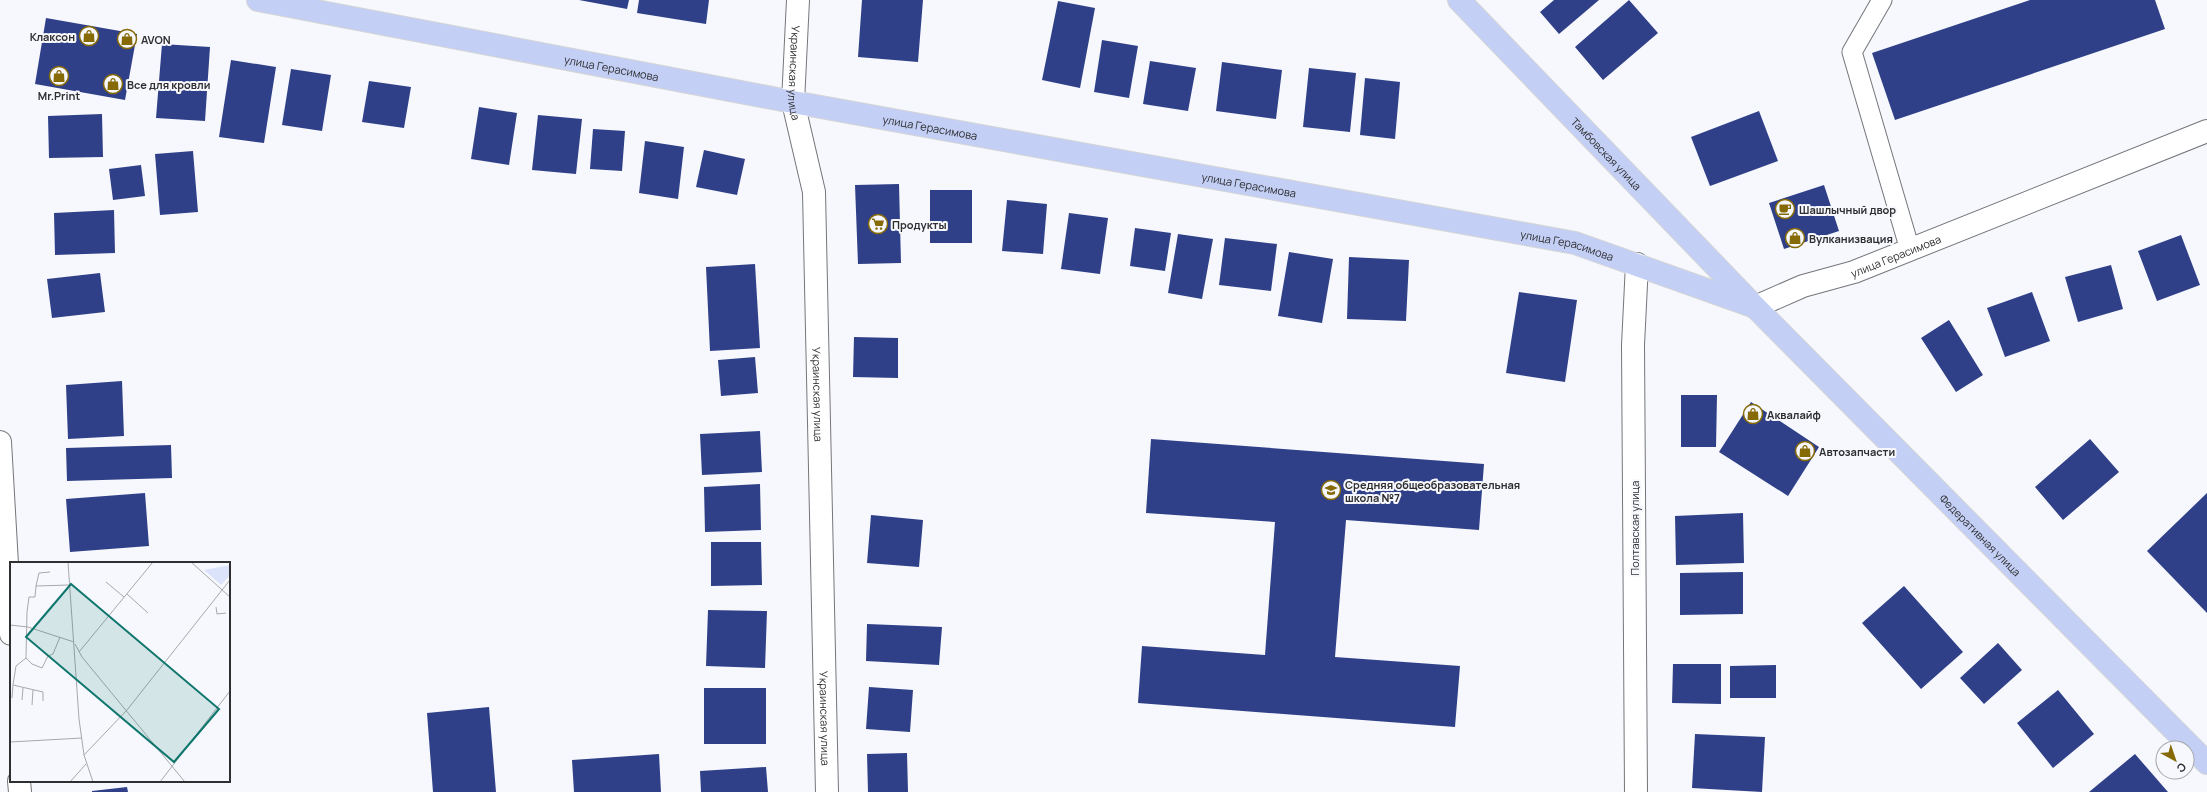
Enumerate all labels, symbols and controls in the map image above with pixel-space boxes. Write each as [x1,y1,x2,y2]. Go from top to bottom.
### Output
shop icon: Клаксон [78,25,100,47]
street label: Украинская улица [785,25,804,122]
shop icon: AVON [116,28,138,50]
place label: Клаксон [30,29,75,44]
place label: AVON [141,32,171,47]
street label: улица Герасимова [563,51,660,84]
shop icon: Mr.Print [48,65,70,87]
shop icon: Все для кровли [102,73,124,95]
place label: Все для кровли [127,77,210,92]
place label: Mr.Print [38,88,80,103]
street label: улица Герасимова [882,111,979,143]
street label: Тамбовская улица [1568,114,1645,193]
street label: улица Герасимова [1200,168,1298,200]
cafe icon: Шашлычный двор [1774,198,1796,220]
place label: Шашлычный двор [1799,202,1896,217]
supermarket icon: Продукты [867,213,889,235]
place label: Продукты [892,217,947,232]
street label: улица Герасимова [1519,226,1616,264]
shop icon: Вулканизвация [1784,227,1806,249]
place label: Вулканизвация [1809,231,1893,246]
street label: улица Герасимова [1849,231,1943,280]
street label: Украинская улица [810,347,827,442]
shop icon: Аквалайф [1742,403,1764,425]
place label: Аквалайф [1767,407,1821,422]
shop icon: Автозапчасти [1794,440,1816,462]
place label: Автозапчасти [1819,444,1895,459]
place label: Средняя общеобразовательная школа №7 [1345,477,1520,505]
school or university icon: Средняя общеобразовательная школа №7 [1320,479,1342,501]
street label: Полтавская улица [1627,481,1642,575]
street label: Федеративная улица [1937,490,2025,579]
inset map [10,562,230,782]
street label: Украинская улица [817,671,834,766]
north arrow [2155,740,2195,780]
text: С [2174,760,2190,776]

